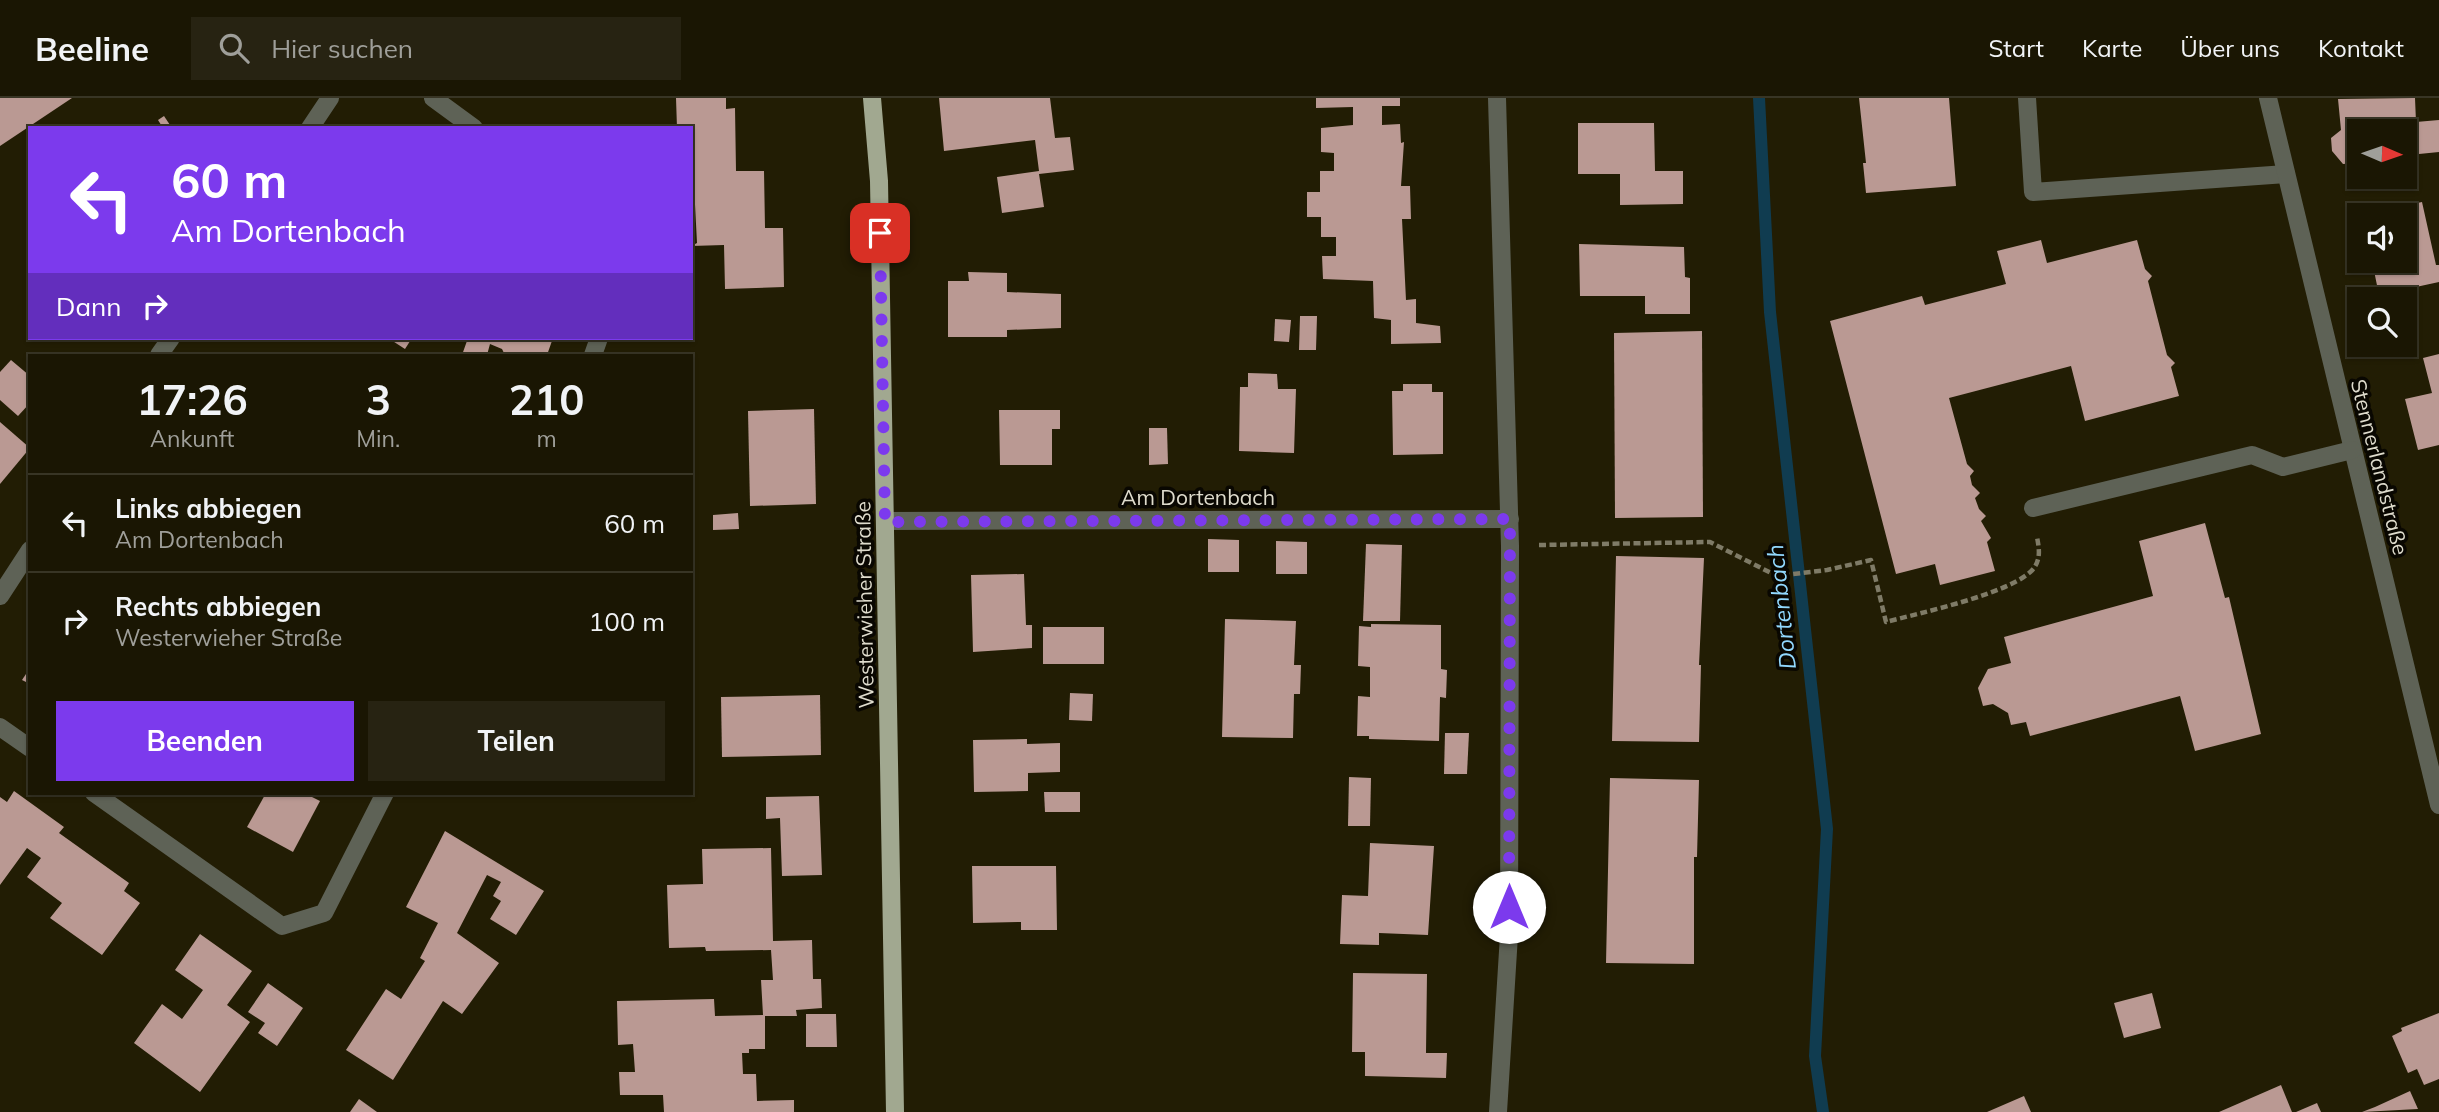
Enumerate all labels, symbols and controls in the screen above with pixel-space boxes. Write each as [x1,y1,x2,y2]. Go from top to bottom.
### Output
search box [191,17,681,80]
text: Beeline [35,28,149,69]
icon: search [215,29,253,67]
text: Hier suchen [271,32,413,65]
text: Start [1988,33,2044,63]
text: Karte [2082,33,2142,63]
text: Über uns [2180,33,2280,63]
text: Kontakt [2318,33,2404,63]
north arrow [2347,119,2417,189]
map controls [2347,119,2417,357]
text: 60 m [171,149,287,210]
icon: left [56,154,147,245]
pin [850,203,910,263]
button: sound [2347,203,2417,273]
text: Am Dortenbach [171,210,406,250]
icon: arrive [861,214,899,252]
icon: right [136,287,174,325]
button: search [2347,287,2417,357]
text: Dann [56,290,122,323]
text: 17:26 [137,373,248,426]
text: 3 [366,373,391,426]
text: 210 [509,373,584,426]
street label: Stennerlandstraße [2346,376,2414,558]
text: Ankunft [150,424,234,453]
text: Min. [356,424,400,453]
text: m [537,424,557,453]
street label: Am Dortenbach [1121,484,1275,510]
text: Links abbiegen [115,492,302,525]
street label: Westerwieher Straße [849,501,879,709]
icon: left [56,504,94,542]
text: 60 m [604,507,665,540]
text: Am Dortenbach [115,525,284,554]
water label: Dortenbach [1760,543,1802,671]
text: Rechts abbiegen [115,590,321,623]
icon: right [56,602,94,640]
text: 100 m [589,605,665,638]
text: Westerwieher Straße [115,623,342,652]
button: Beenden [56,701,354,781]
button: Teilen [368,701,665,781]
position arrow [1472,870,1546,944]

